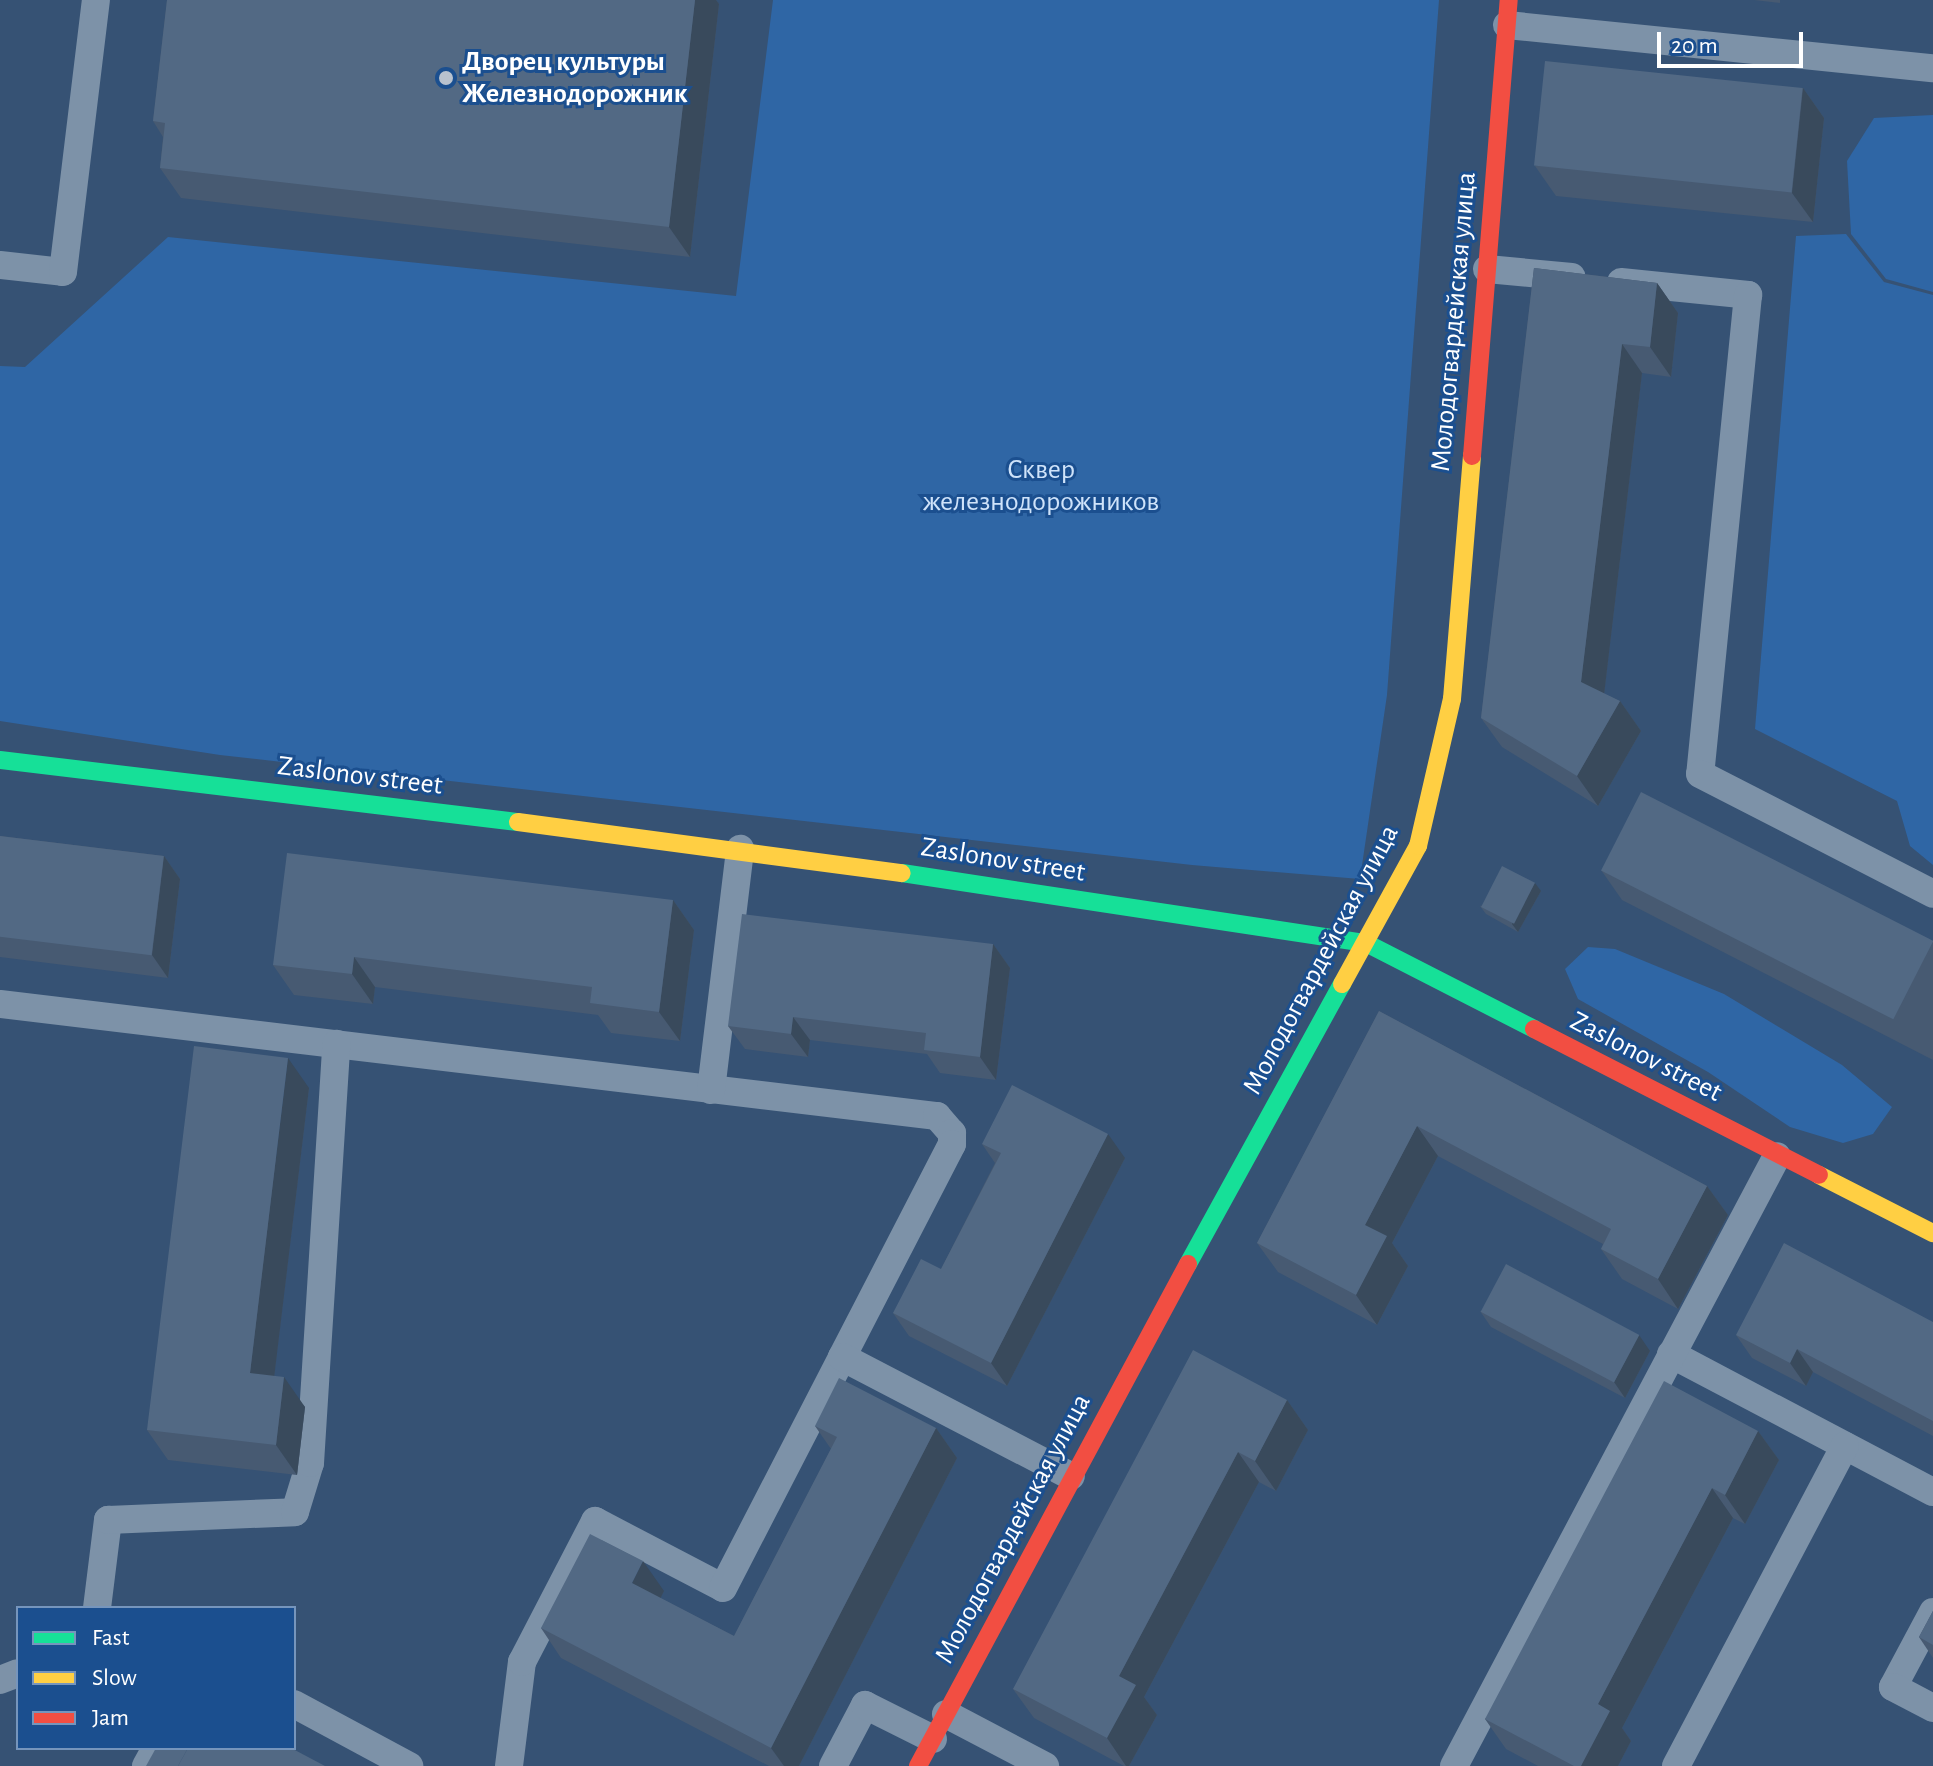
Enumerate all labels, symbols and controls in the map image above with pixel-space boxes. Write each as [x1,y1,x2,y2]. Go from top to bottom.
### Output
scale bar [1661,16,1807,66]
text: 20 m [1671,34,1718,58]
place label: Дворец культуры Железнодорожник [462,45,688,111]
marker: Дворец культуры Железнодорожник [437,69,455,87]
street label: Молодогвардейская улица [1424,171,1484,473]
park label: Сквер железнодорожников [923,453,1159,519]
street label: Zaslonov street [276,749,444,803]
street label: Молодогвардейская улица [1236,819,1406,1101]
street label: Zaslonov street [918,830,1088,890]
street label: Zaslonov street [1565,1004,1727,1110]
street label: Молодогвардейская улица [928,1388,1098,1670]
legend [16,1606,296,1750]
text: Fast [92,1626,129,1650]
text: Slow [92,1666,137,1690]
text: Jam [92,1706,129,1730]

